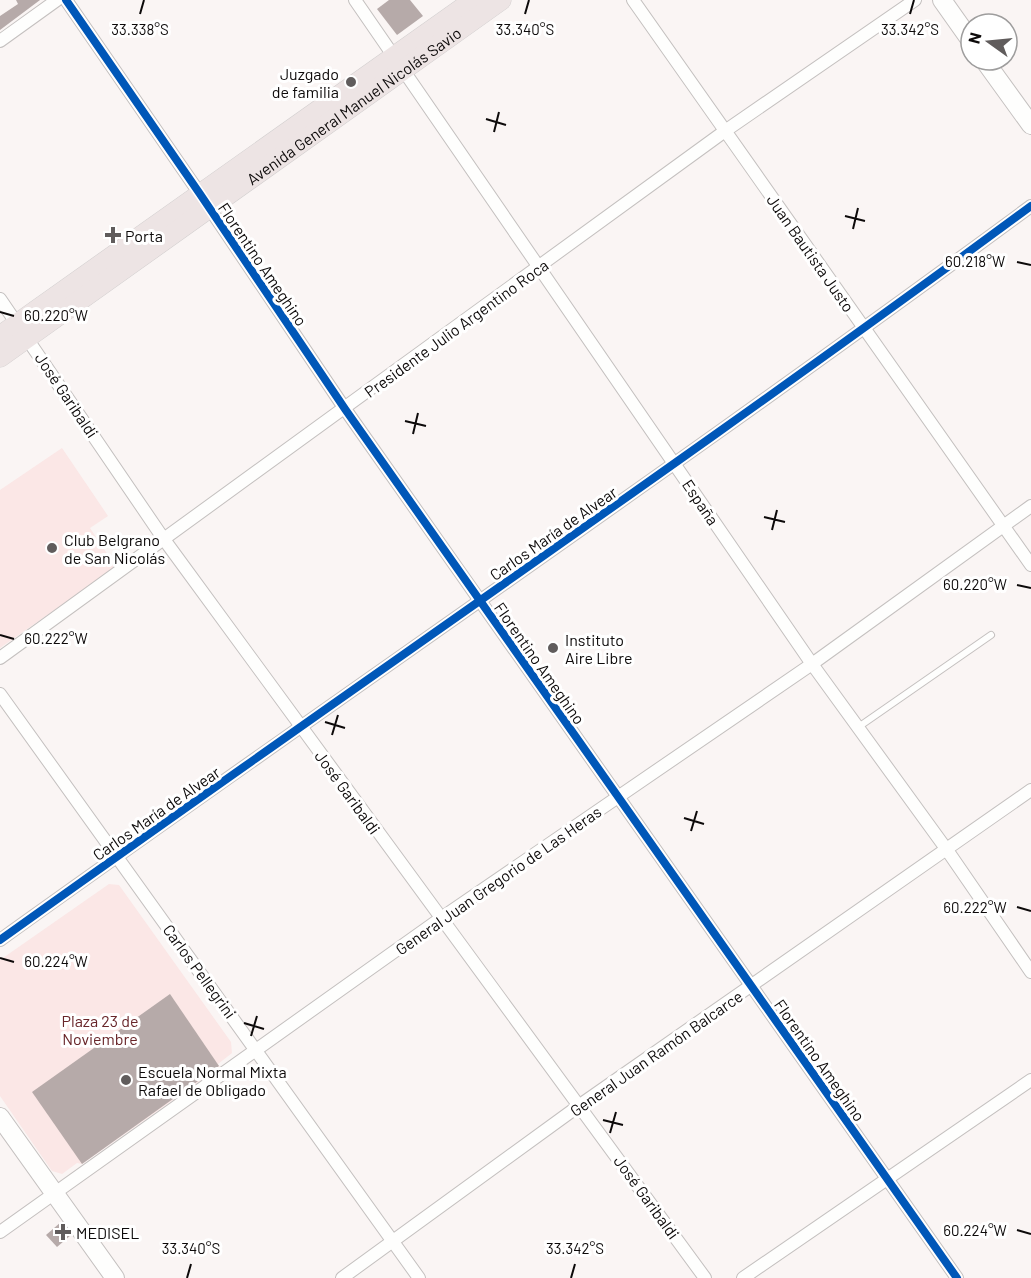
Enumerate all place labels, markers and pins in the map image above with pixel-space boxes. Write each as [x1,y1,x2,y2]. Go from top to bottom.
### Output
place label: Juzgado de familia [272,64,339,101]
marker: Juzgado de familia [344,75,358,89]
place label: Porta [125,226,163,245]
marker: Porta [106,228,120,242]
place label: Club Belgrano de San Nicolás [64,530,165,567]
marker: Club Belgrano de San Nicolás [45,541,59,555]
place label: Instituto Aire Libre [565,630,632,667]
marker: Instituto Aire Libre [546,641,560,655]
place label: Escuela Normal Mixta Rafael de Obligado [138,1062,287,1099]
marker: Escuela Normal Mixta Rafael de Obligado [119,1073,133,1087]
marker: MEDISEL [54,1223,72,1241]
place label: MEDISEL [76,1223,139,1242]

